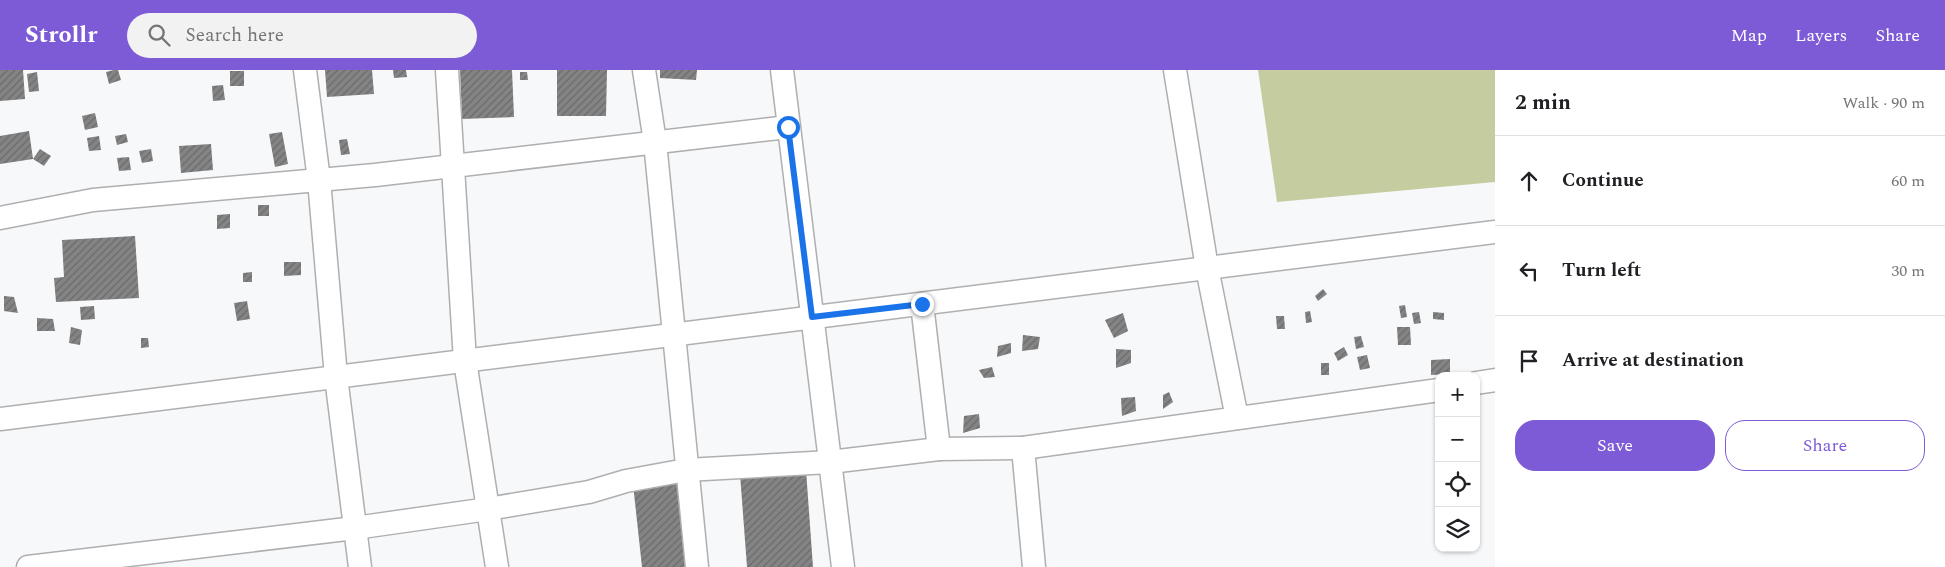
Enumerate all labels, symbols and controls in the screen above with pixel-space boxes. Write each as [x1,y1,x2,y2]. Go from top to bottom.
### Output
search box [127,13,477,58]
text: Strollr [25,17,97,53]
icon: search [145,21,173,49]
text: Search here [185,21,284,50]
text: Map [1731,22,1767,49]
text: Layers [1795,22,1847,49]
text: Share [1875,22,1920,49]
text: 2 min [1515,87,1571,119]
text: Walk · 90 m [1842,91,1925,115]
route start [777,116,800,139]
text: Continue [1562,166,1644,195]
icon: ahead [1515,167,1543,195]
text: 60 m [1891,169,1925,193]
text: Turn left [1562,256,1641,285]
icon: left [1515,257,1543,285]
text: 30 m [1891,259,1925,283]
route end [911,293,934,316]
text: Arrive at destination [1562,346,1744,375]
icon: arrive [1515,347,1543,375]
map controls [1435,372,1480,552]
button: + [1435,372,1480,417]
button: − [1435,417,1480,462]
button: Save [1515,420,1715,471]
button: Share [1725,420,1925,471]
button: locate [1435,462,1480,507]
button: layers [1435,507,1480,552]

